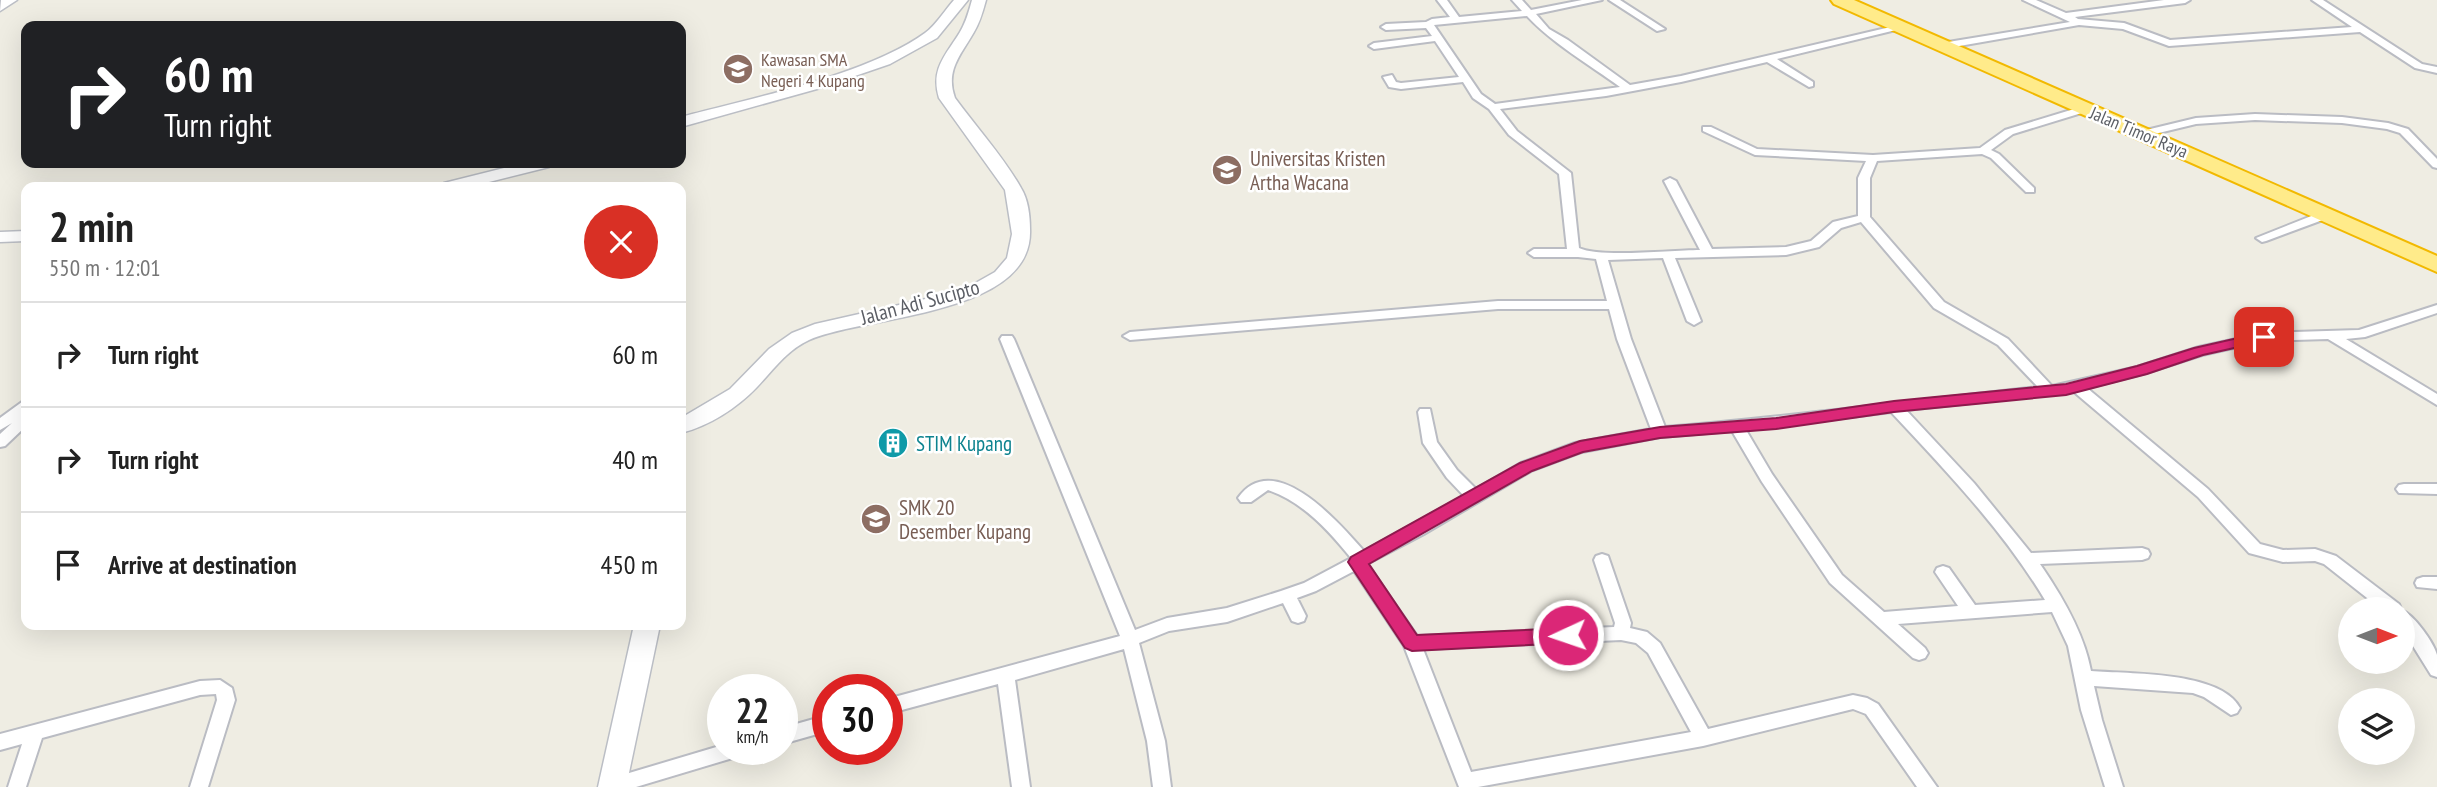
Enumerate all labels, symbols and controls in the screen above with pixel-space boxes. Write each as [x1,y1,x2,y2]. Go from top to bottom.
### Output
text: 60 m [164,42,253,106]
place label: Kawasan SMA Negeri 4 Kupang [761,48,865,92]
icon: right [49,49,140,140]
school or university icon: Kawasan SMA Negeri 4 Kupang [721,52,755,86]
street label: Jalan Timor Raya [2086,101,2191,163]
text: Turn right [164,104,272,146]
place label: Universitas Kristen Artha Wacana [1250,145,1386,196]
school or university icon: Universitas Kristen Artha Wacana [1210,153,1244,187]
text: 2 min [49,199,134,254]
button: close [584,205,658,279]
text: 550 m · 12:01 [49,253,161,282]
street label: Jalan Adi Sucipto [857,273,982,331]
pin [2234,307,2294,367]
icon: arrive [2245,318,2283,356]
icon: right [49,336,87,374]
text: Turn right [108,338,199,371]
text: 60 m [612,338,658,371]
building icon: STIM Kupang [876,426,910,460]
place label: STIM Kupang [916,430,1012,457]
icon: right [49,441,87,479]
text: Turn right [108,443,199,476]
text: 40 m [612,443,658,476]
place label: SMK 20 Desember Kupang [899,494,1031,545]
school or university icon: SMK 20 Desember Kupang [859,502,893,536]
icon: arrive [49,546,87,584]
text: Arrive at destination [108,548,297,581]
text: 450 m [600,548,658,581]
north arrow [2338,597,2415,674]
map controls [2338,597,2415,765]
position arrow [1531,598,1605,672]
speed limit sign: 30 [812,674,903,765]
text: 22 [736,687,769,733]
button: layers [2338,688,2415,765]
text: km/h [737,725,768,748]

